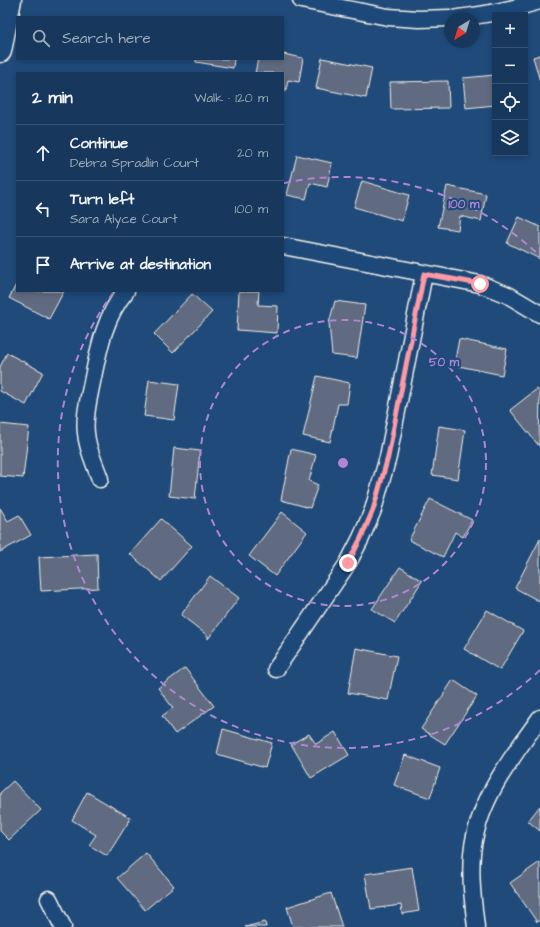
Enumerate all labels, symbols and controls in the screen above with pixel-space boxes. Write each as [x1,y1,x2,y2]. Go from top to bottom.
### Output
north arrow [444,12,480,48]
map controls [492,12,528,156]
button: + [492,12,528,48]
search box [16,16,284,60]
icon: search [30,27,52,49]
text: Search here [62,28,151,49]
button: − [492,48,528,84]
button: locate [492,84,528,120]
text: 2 min [32,86,73,110]
text: Walk · 120 m [194,89,268,107]
button: layers [492,120,528,156]
text: Continue [70,133,128,154]
icon: ahead [32,142,54,164]
text: 20 m [237,144,268,162]
text: Debra Spradlin Court [70,154,199,172]
text: Turn left [70,189,134,210]
text: 100 m [449,196,480,213]
icon: left [32,198,54,220]
text: 100 m [235,200,268,218]
text: Sara Alyce Court [70,210,177,228]
icon: arrive [32,254,54,276]
text: Arrive at destination [70,254,211,275]
route start [471,275,489,293]
text: 50 m [429,354,460,371]
centre of rings [336,456,350,470]
route end [339,554,357,572]

